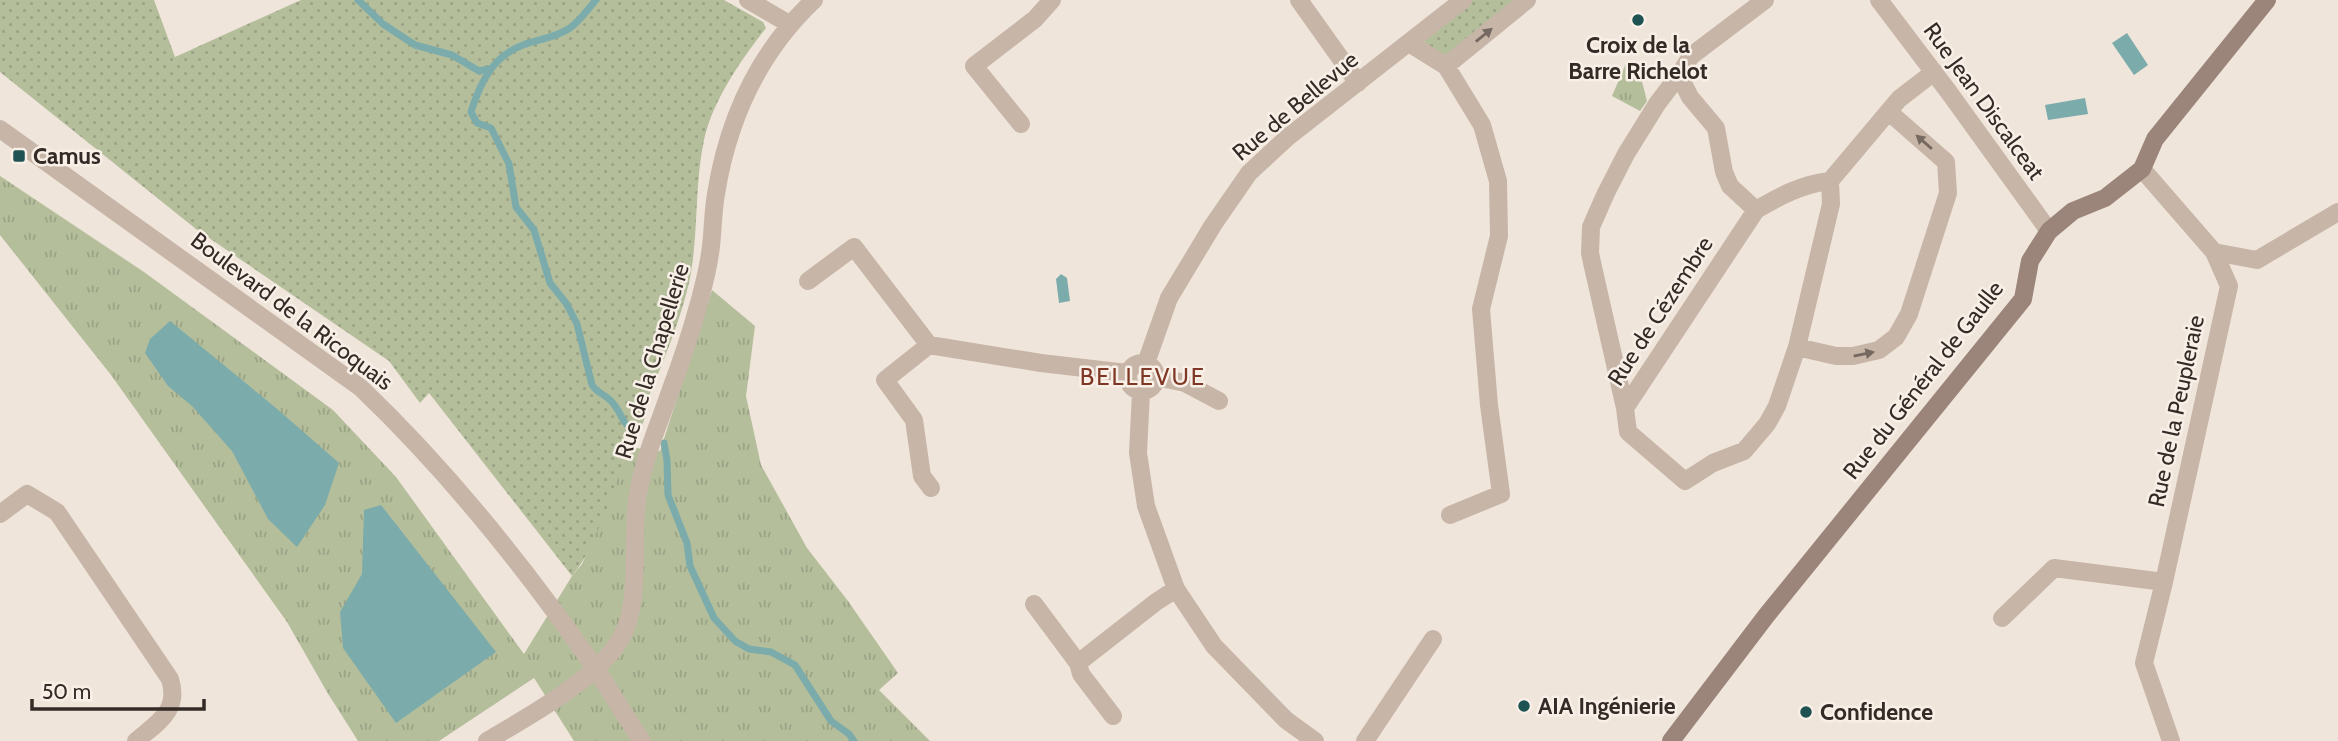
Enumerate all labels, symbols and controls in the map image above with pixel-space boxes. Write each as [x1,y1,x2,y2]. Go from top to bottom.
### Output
marker: Croix de la Barre Richelot [1630,12,1646,28]
street label: Rue Jean Discalceat [1918,17,2051,185]
one-way arrow [1474,28,1492,43]
place label: Croix de la Barre Richelot [1568,31,1708,85]
street label: Rue de Bellevue [1226,45,1364,167]
one-way arrow [1915,135,1932,150]
place label: Camus [33,142,101,170]
marker: Camus [11,148,27,164]
street label: Boulevard de la Ricoquais [185,226,399,396]
street label: Rue de Cézembre [1601,231,1719,391]
street label: Rue de la Chapellerie [609,260,695,462]
street label: Rue du Général de Gaulle [1837,275,2009,485]
street label: Rue de la Peupleraie [2142,312,2210,509]
one-way arrow [1853,348,1875,359]
district label: BELLEVUE [1080,362,1206,391]
scale bar [32,668,203,712]
text: 50 m [42,679,91,704]
place label: AIA Ingénierie [1538,692,1676,720]
marker: AIA Ingénierie [1516,698,1532,714]
place label: Confidence [1820,698,1933,726]
marker: Confidence [1798,704,1814,720]

